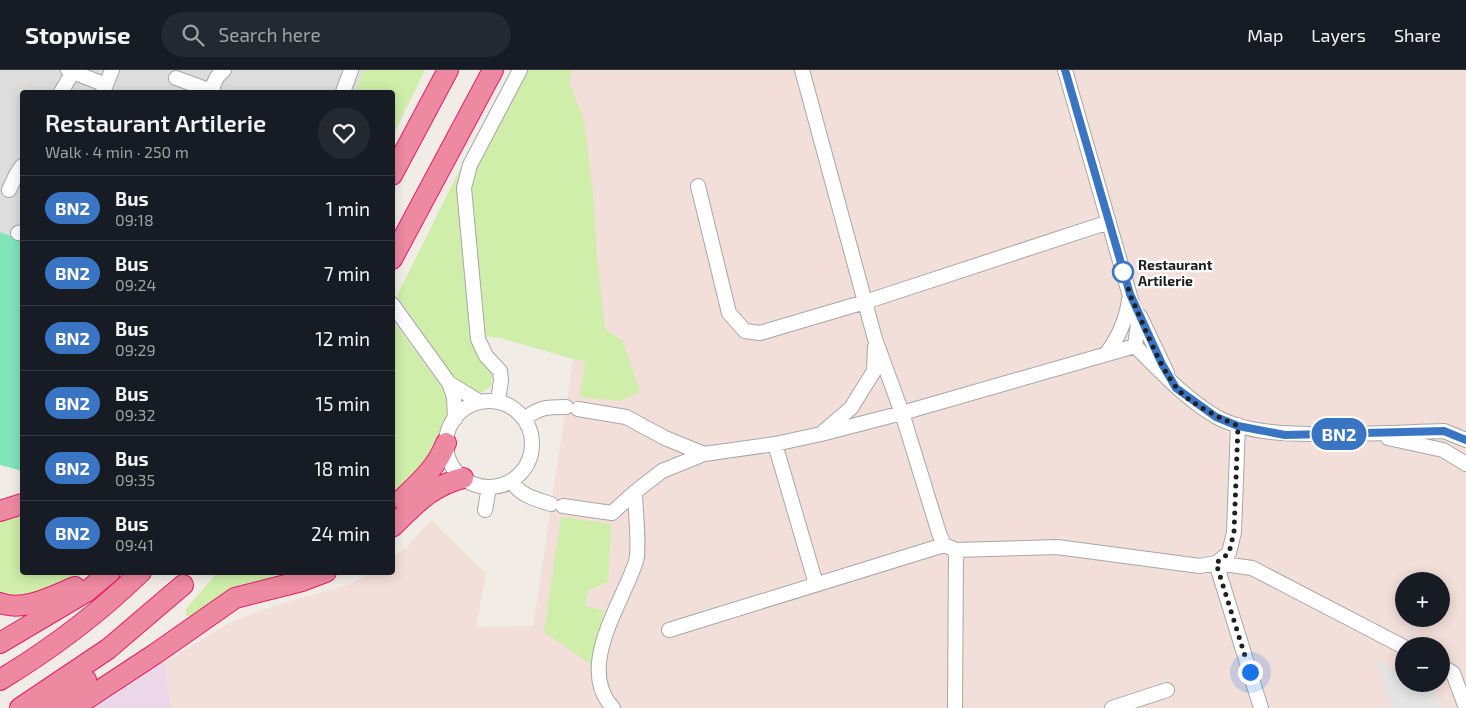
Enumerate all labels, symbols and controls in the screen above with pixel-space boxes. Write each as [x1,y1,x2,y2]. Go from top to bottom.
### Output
search box [161,12,511,57]
text: Stopwise [25,20,131,49]
icon: search [179,21,207,49]
text: Search here [219,23,321,46]
text: Map [1247,24,1283,46]
text: Layers [1311,24,1366,46]
text: Share [1394,24,1441,46]
button: heart [318,107,370,159]
text: Restaurant Artilerie [45,108,266,137]
text: Walk · 4 min · 250 m [45,142,189,161]
text: Bus [115,187,149,210]
text: BN2 [55,197,90,219]
text: 1 min [326,197,370,220]
text: 09:18 [115,210,154,229]
text: Bus [115,252,149,275]
place label: Restaurant Artilerie [1138,256,1213,289]
marker: Restaurant Artilerie [1112,261,1134,283]
text: BN2 [55,262,90,284]
text: 7 min [324,262,370,285]
text: 09:24 [115,275,156,294]
text: Bus [115,317,149,340]
text: BN2 [55,327,90,349]
text: 12 min [315,327,370,350]
text: 09:29 [115,340,156,359]
text: Bus [115,382,149,405]
text: BN2 [55,392,90,414]
text: 15 min [316,392,370,415]
text: 09:32 [115,405,155,424]
line badge: BN2 [1310,418,1368,450]
text: BN2 [1322,423,1356,445]
text: Bus [115,447,149,470]
text: BN2 [55,457,90,479]
text: 18 min [314,457,370,480]
text: 09:35 [115,470,155,489]
text: Bus [115,512,149,535]
text: BN2 [55,522,90,544]
text: 24 min [311,522,370,545]
text: 09:41 [115,535,154,554]
map controls [1395,572,1450,692]
button: + [1395,572,1450,627]
button: − [1395,637,1450,692]
your location [1238,660,1263,685]

